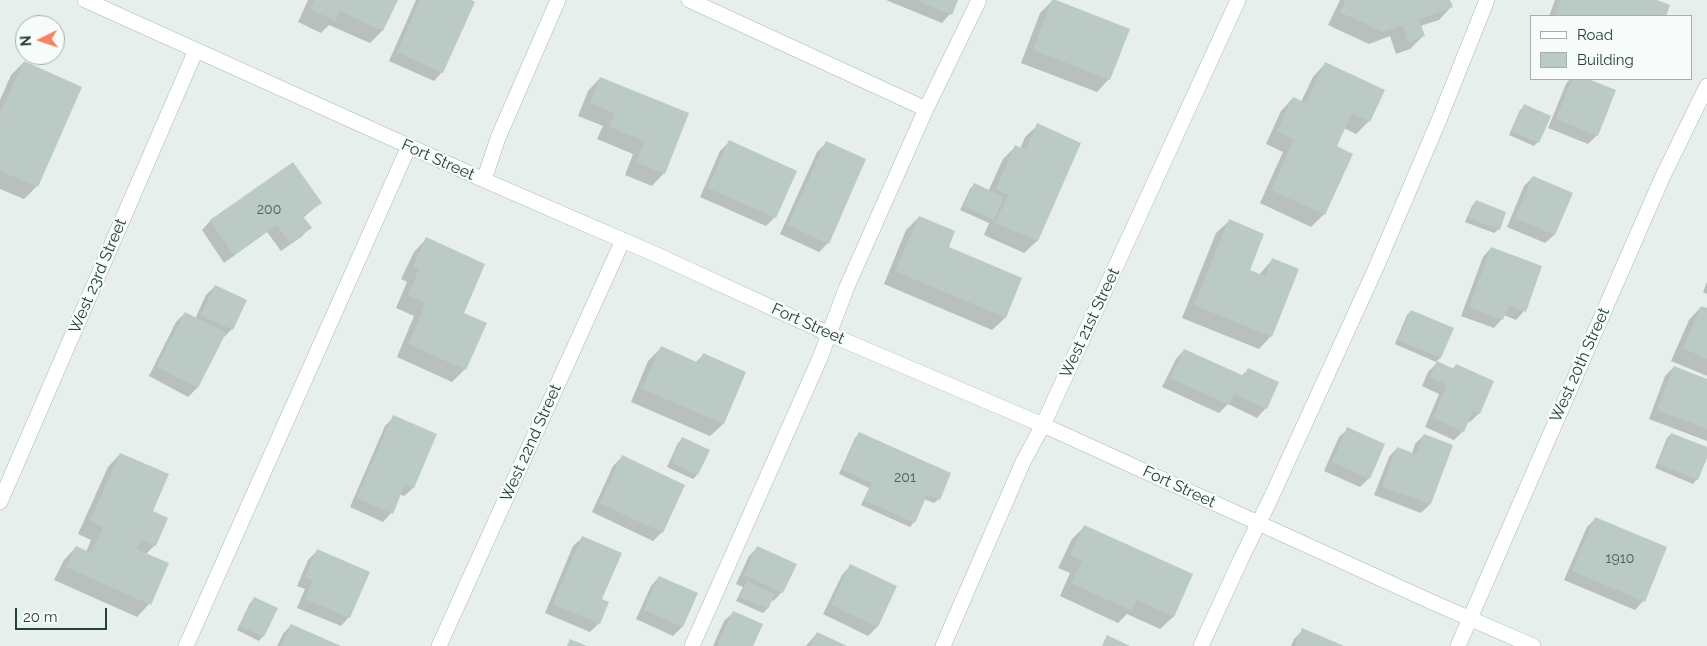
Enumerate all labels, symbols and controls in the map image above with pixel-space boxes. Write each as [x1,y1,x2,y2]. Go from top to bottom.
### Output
north arrow [15,15,65,65]
legend [1530,15,1692,80]
text: Road [1577,26,1613,44]
text: N [18,35,34,47]
text: Building [1577,51,1634,69]
street label: Fort Street [399,135,477,185]
house number: 200 [257,202,281,218]
street label: West 23rd Street [65,216,131,336]
street label: West 21st Street [1056,265,1124,381]
street label: Fort Street [769,299,847,349]
street label: West 20th Street [1546,305,1614,425]
street label: West 22nd Street [496,381,566,505]
street label: Fort Street [1140,462,1218,512]
house number: 201 [894,470,916,486]
house number: 1910 [1606,551,1634,567]
scale bar [18,598,110,630]
text: 20 m [23,608,58,626]

